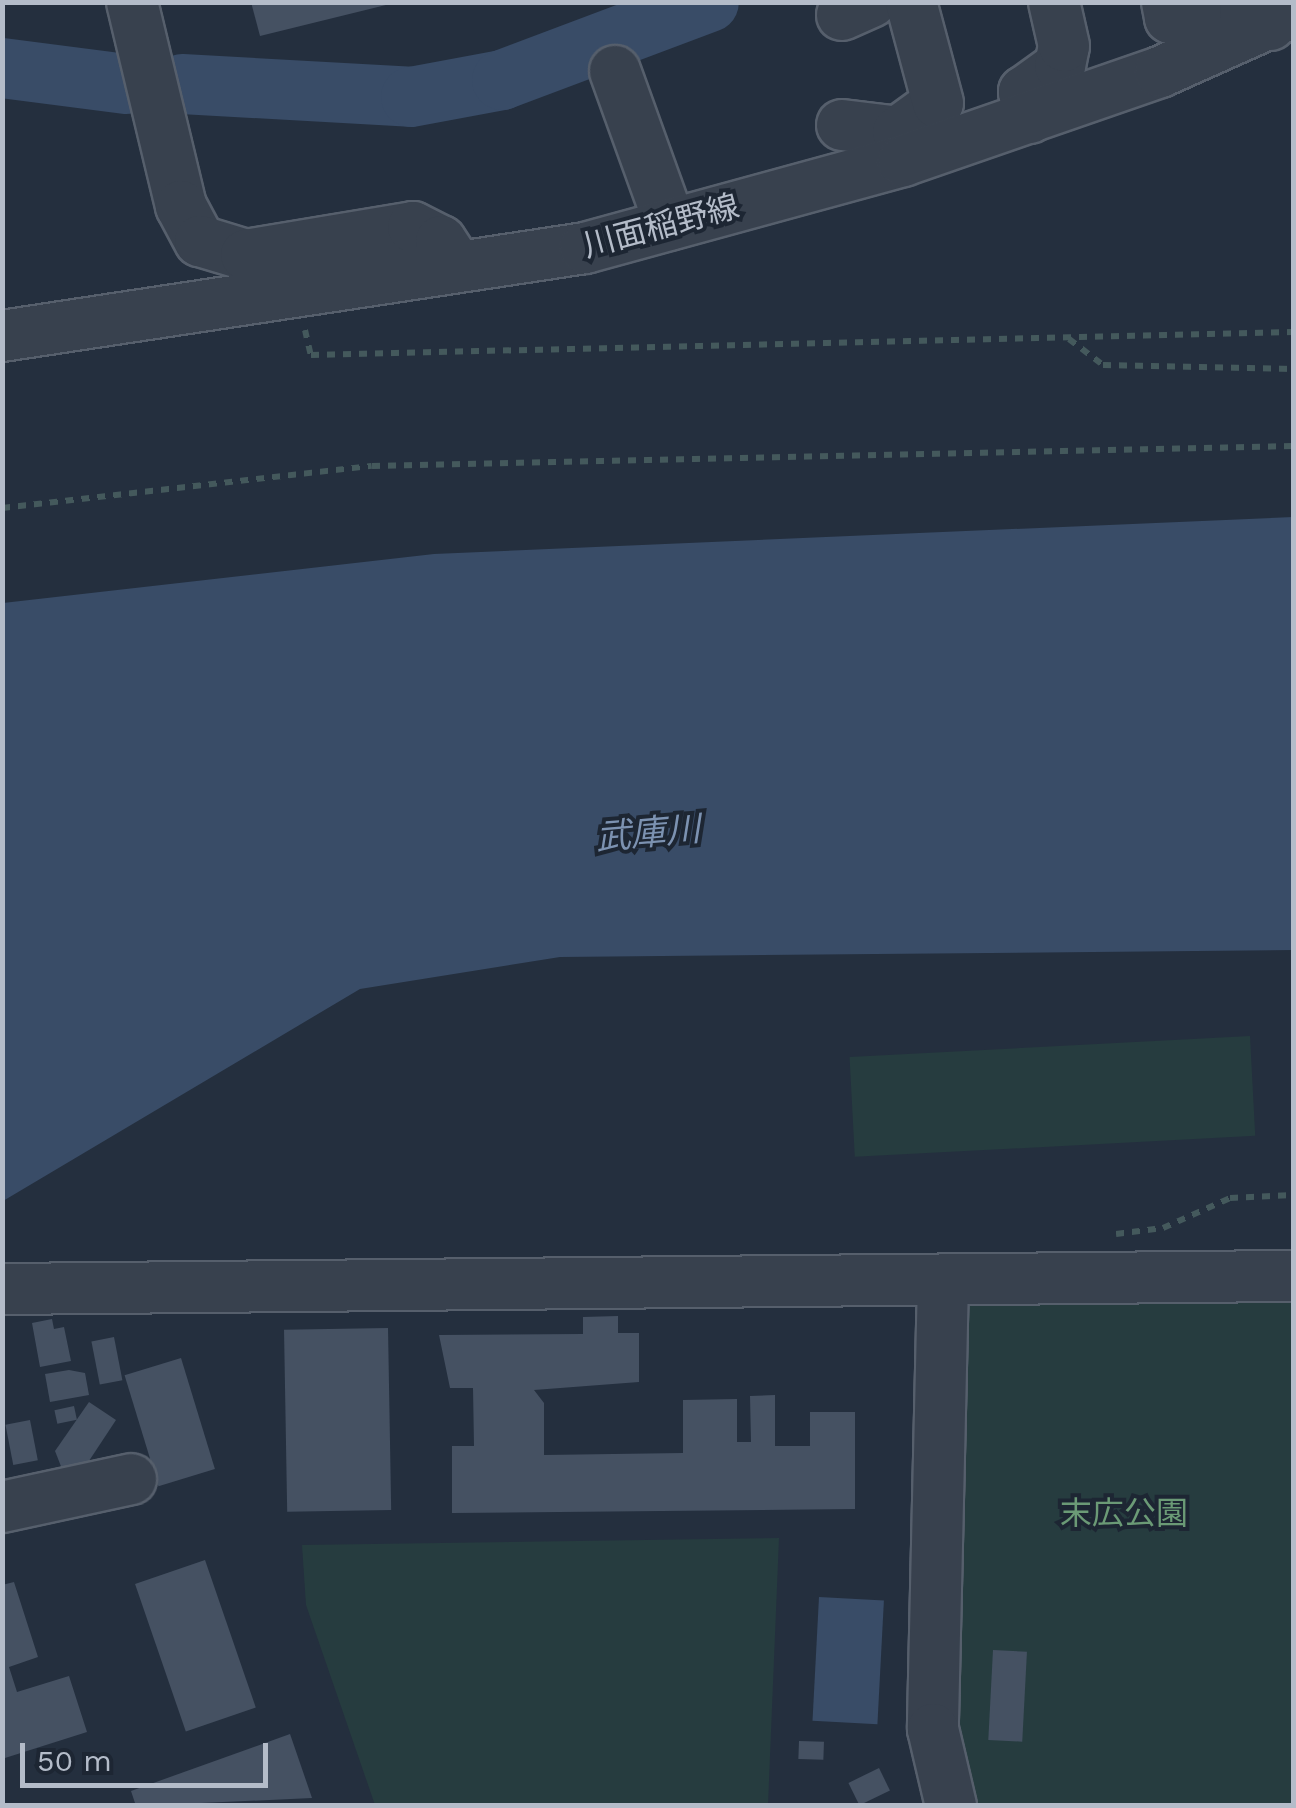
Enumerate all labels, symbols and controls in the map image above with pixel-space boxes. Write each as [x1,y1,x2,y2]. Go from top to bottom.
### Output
street label: 川面稲野線 [579,187,743,265]
water label: 武庫川 [594,808,702,858]
park label: 末広公園 [1060,1494,1188,1532]
scale bar [25,1723,272,1785]
text: 50 m [37,1743,112,1778]

